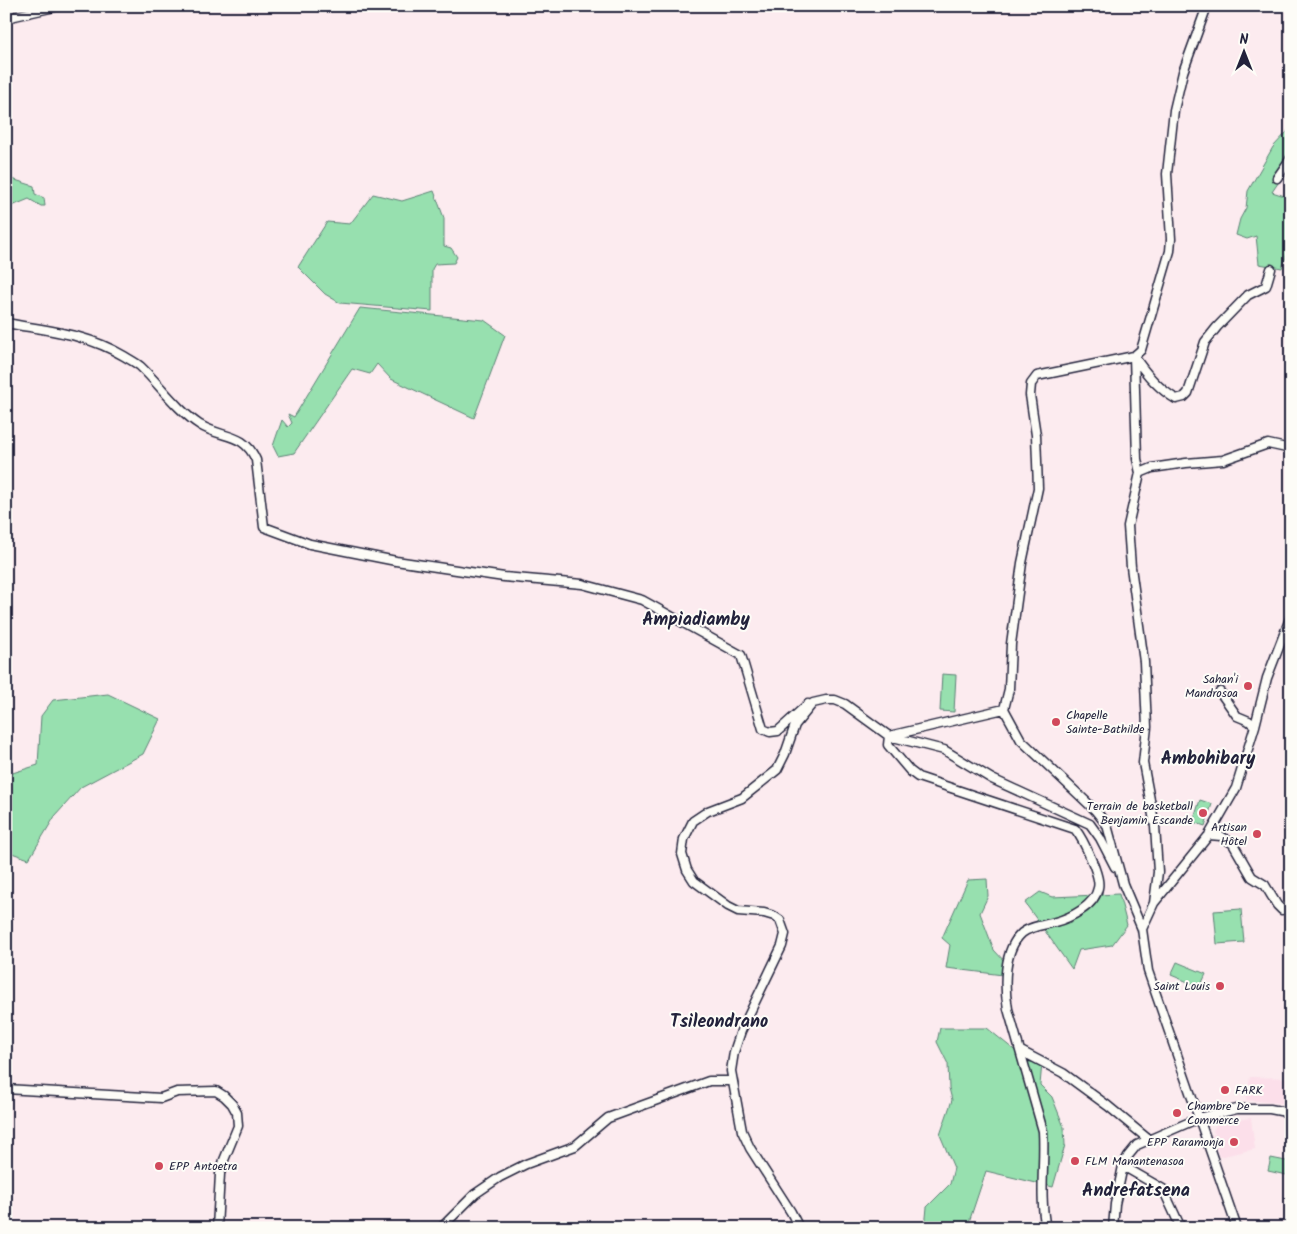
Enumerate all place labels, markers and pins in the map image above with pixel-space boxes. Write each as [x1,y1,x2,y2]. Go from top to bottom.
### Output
place label: Sahan'i Mandrosoa [1185,670,1239,703]
marker: Sahan'i Mandrosoa [1242,680,1254,692]
place label: Chapelle Sainte-Bathilde [1066,706,1145,739]
marker: Chapelle Sainte-Bathilde [1050,716,1062,728]
place label: Terrain de basketball Benjamin Escande [1087,797,1194,830]
marker: Terrain de basketball Benjamin Escande [1197,807,1209,819]
place label: Artisan Hôtel [1211,818,1247,851]
marker: Artisan Hôtel [1251,828,1263,840]
place label: Saint Louis [1154,977,1210,996]
marker: Saint Louis [1214,980,1226,992]
place label: FARK [1235,1081,1264,1100]
marker: FARK [1219,1084,1231,1096]
place label: Chambre De Commerce [1187,1097,1250,1130]
marker: Chambre De Commerce [1171,1107,1183,1119]
place label: EPP Raramonja [1147,1133,1224,1152]
marker: EPP Raramonja [1228,1136,1240,1148]
place label: FLM Manantenasoa [1085,1152,1184,1171]
marker: FLM Manantenasoa [1069,1155,1081,1167]
place label: EPP Antoetra [169,1157,238,1176]
marker: EPP Antoetra [153,1160,165,1172]

